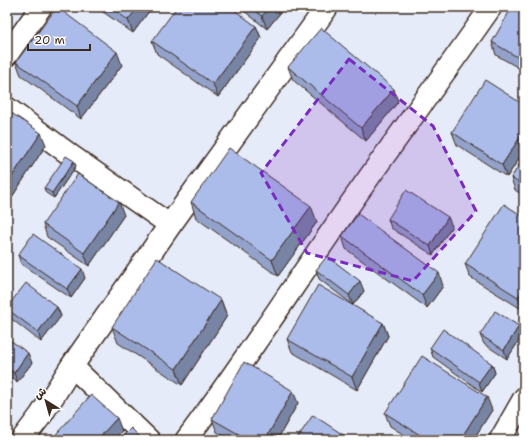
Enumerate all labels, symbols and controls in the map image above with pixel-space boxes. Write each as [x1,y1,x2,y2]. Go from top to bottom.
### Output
scale bar [28,26,90,52]
text: 20 m [34,32,65,48]
north arrow [26,381,66,421]
text: ش [31,384,50,403]

